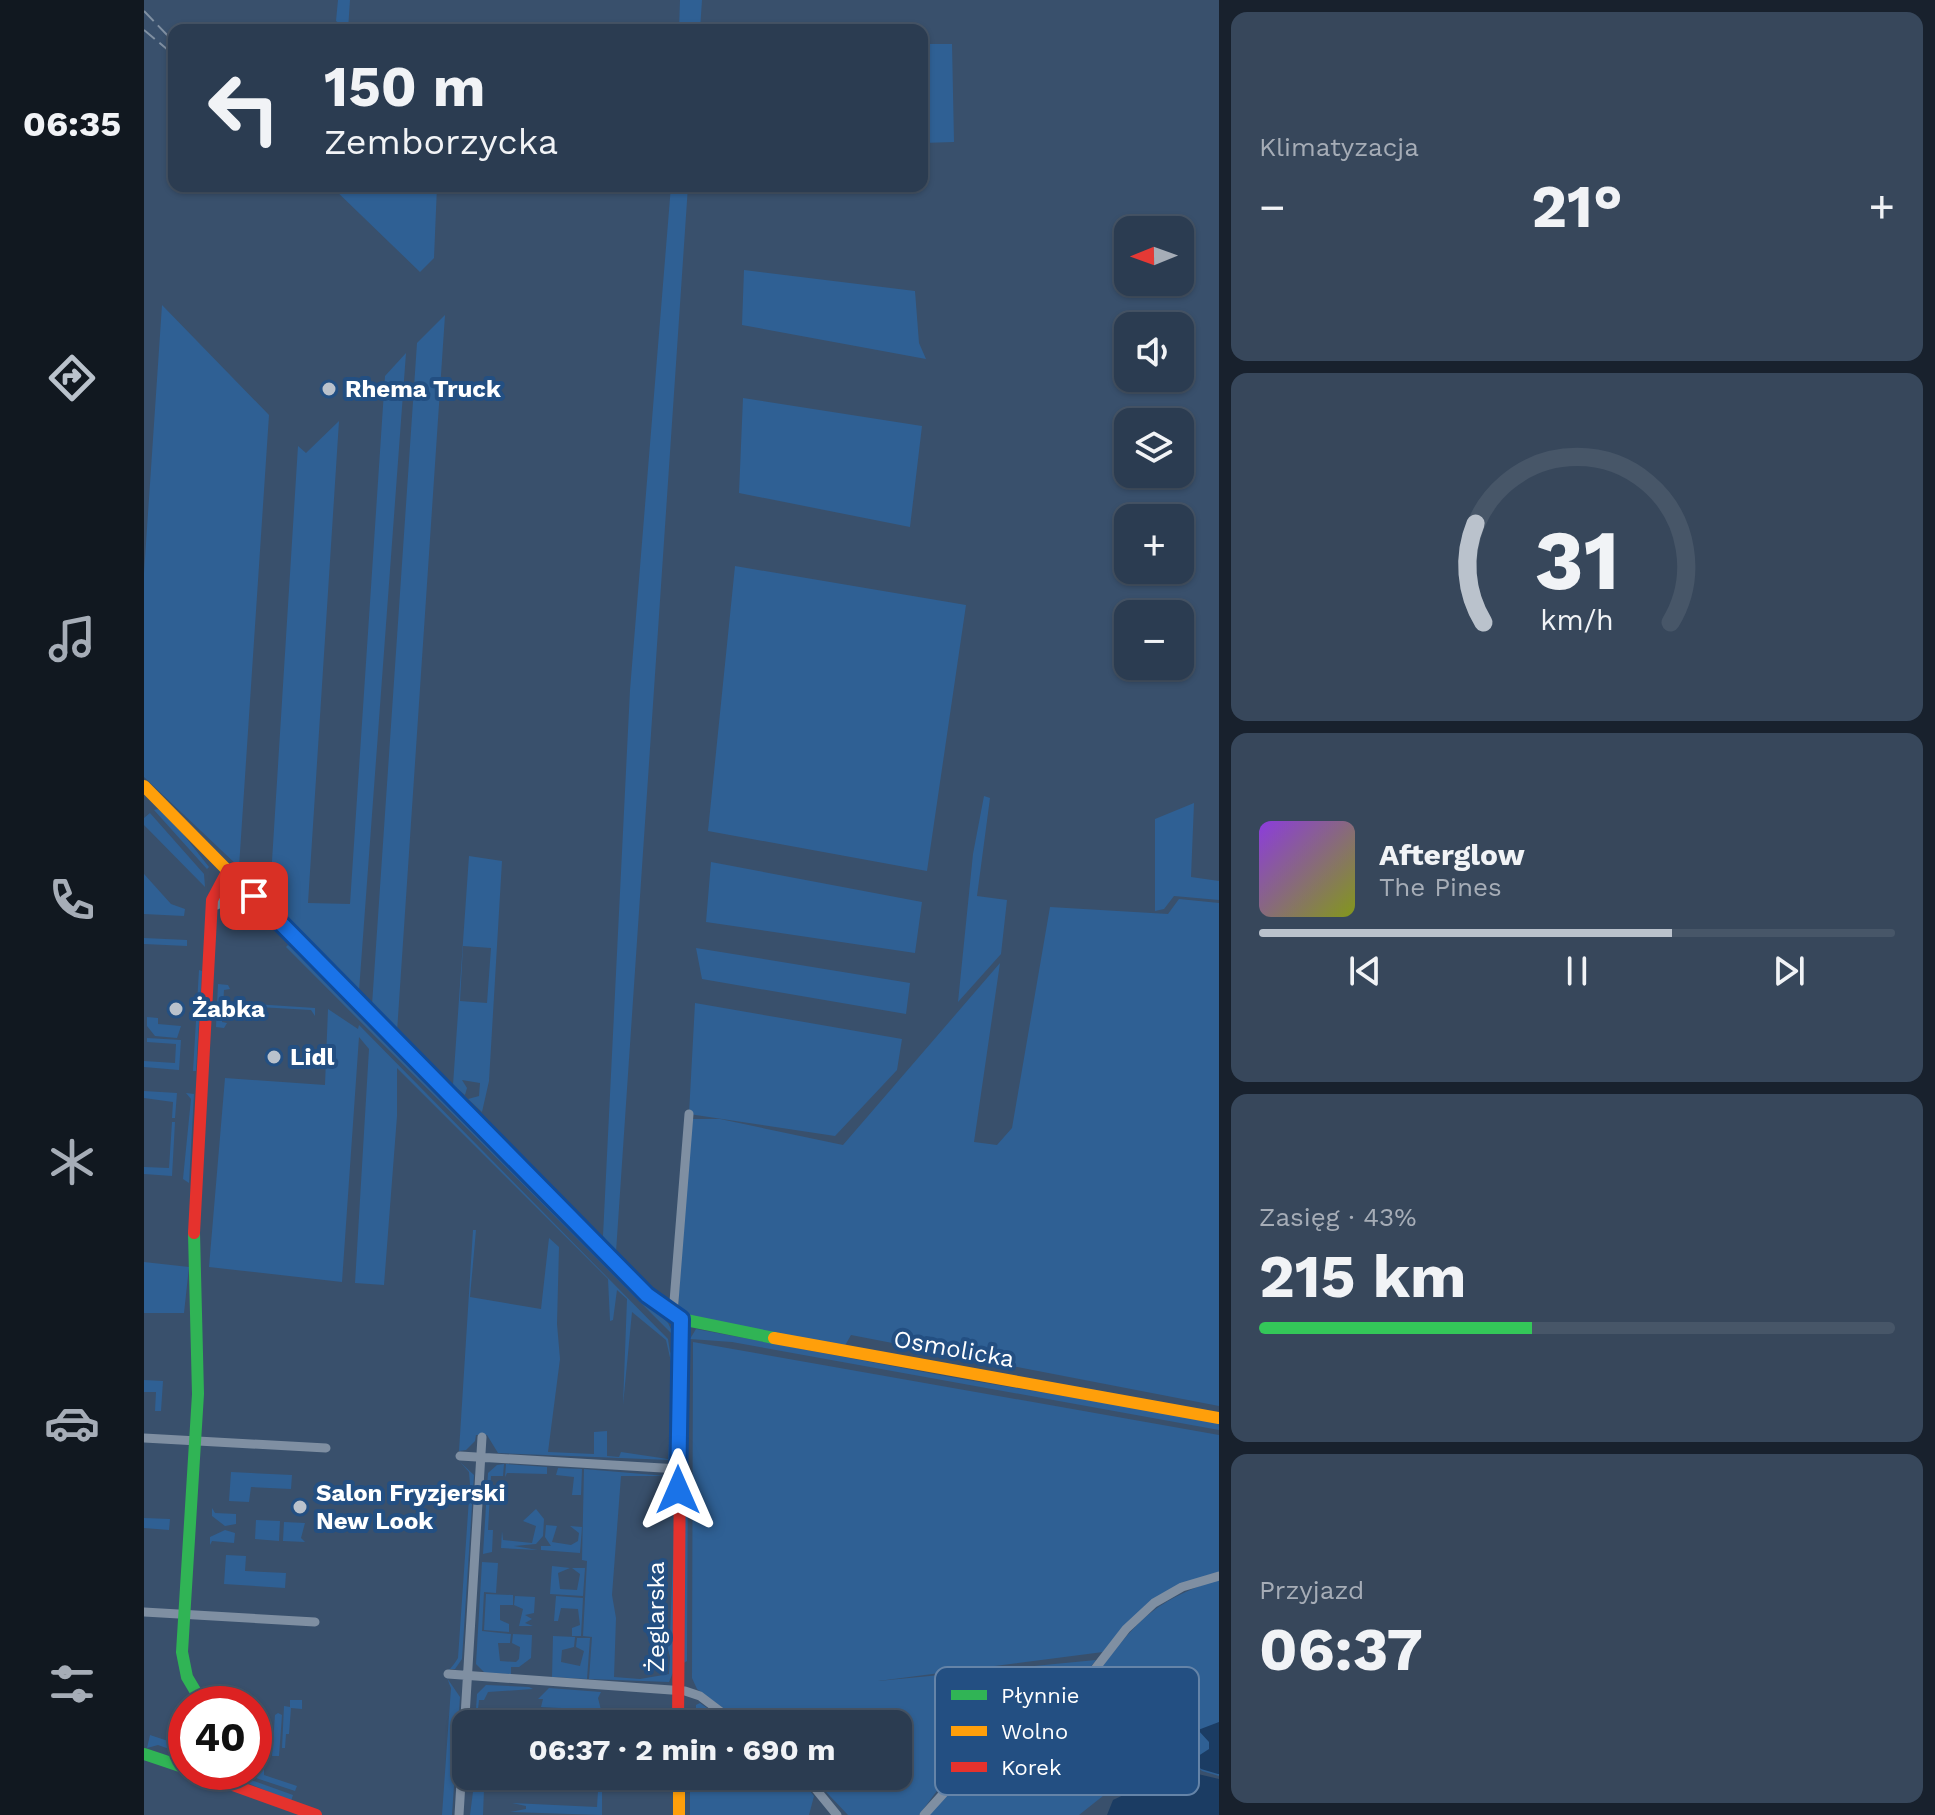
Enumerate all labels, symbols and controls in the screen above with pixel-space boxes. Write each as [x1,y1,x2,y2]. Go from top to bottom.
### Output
text: 150 m [324,54,486,120]
icon: left [192,56,296,160]
text: 06:35 [23,103,121,145]
text: Zemborzycka [324,121,558,163]
text: Klimatyzacja [1259,132,1419,162]
text: 21° [1531,171,1623,242]
text: − [1259,181,1286,233]
text: + [1868,181,1895,233]
north arrow [1114,216,1194,296]
map controls [1114,216,1194,680]
button: sound [1114,312,1194,392]
icon: directions [44,350,100,406]
place label: Rhema Truck [345,375,501,403]
marker: Rhema Truck [320,380,338,398]
button: layers [1114,408,1194,488]
button: + [1114,504,1194,584]
text: 31 [1534,511,1620,608]
button: − [1114,600,1194,680]
text: km/h [1540,603,1614,637]
icon: music [44,611,100,667]
text: Afterglow [1379,837,1525,872]
pin [220,862,288,930]
icon: phone [44,872,100,928]
text: The Pines [1379,872,1502,902]
icon: arrive [232,874,276,918]
icon: previous [1343,949,1387,993]
icon: pause [1555,949,1599,993]
icon: next [1767,949,1811,993]
place label: Żabka [192,995,265,1023]
marker: Żabka [167,1000,185,1018]
place label: Lidl [290,1043,334,1071]
marker: Lidl [265,1048,283,1066]
icon: climate [44,1134,100,1190]
text: Zasięg · 43% [1259,1202,1416,1232]
text: 215 km [1259,1241,1467,1312]
street label: Osmolicka [891,1325,1017,1373]
icon: car [44,1395,100,1451]
position arrow [636,1448,720,1532]
place label: Salon Fryzjerski New Look [316,1479,505,1535]
marker: Salon Fryzjerski New Look [291,1498,309,1516]
street label: Żeglarska [642,1562,670,1672]
text: Przyjazd [1259,1575,1364,1605]
text: 06:37 [1259,1614,1423,1685]
icon: filters [44,1656,100,1712]
legend [935,1667,1199,1795]
text: Płynnie [1001,1683,1080,1708]
speed limit sign: 40 [168,1686,272,1790]
text: Wolno [1001,1719,1068,1744]
text: 06:37 · 2 min · 690 m [528,1732,836,1767]
text: Korek [1001,1755,1062,1780]

